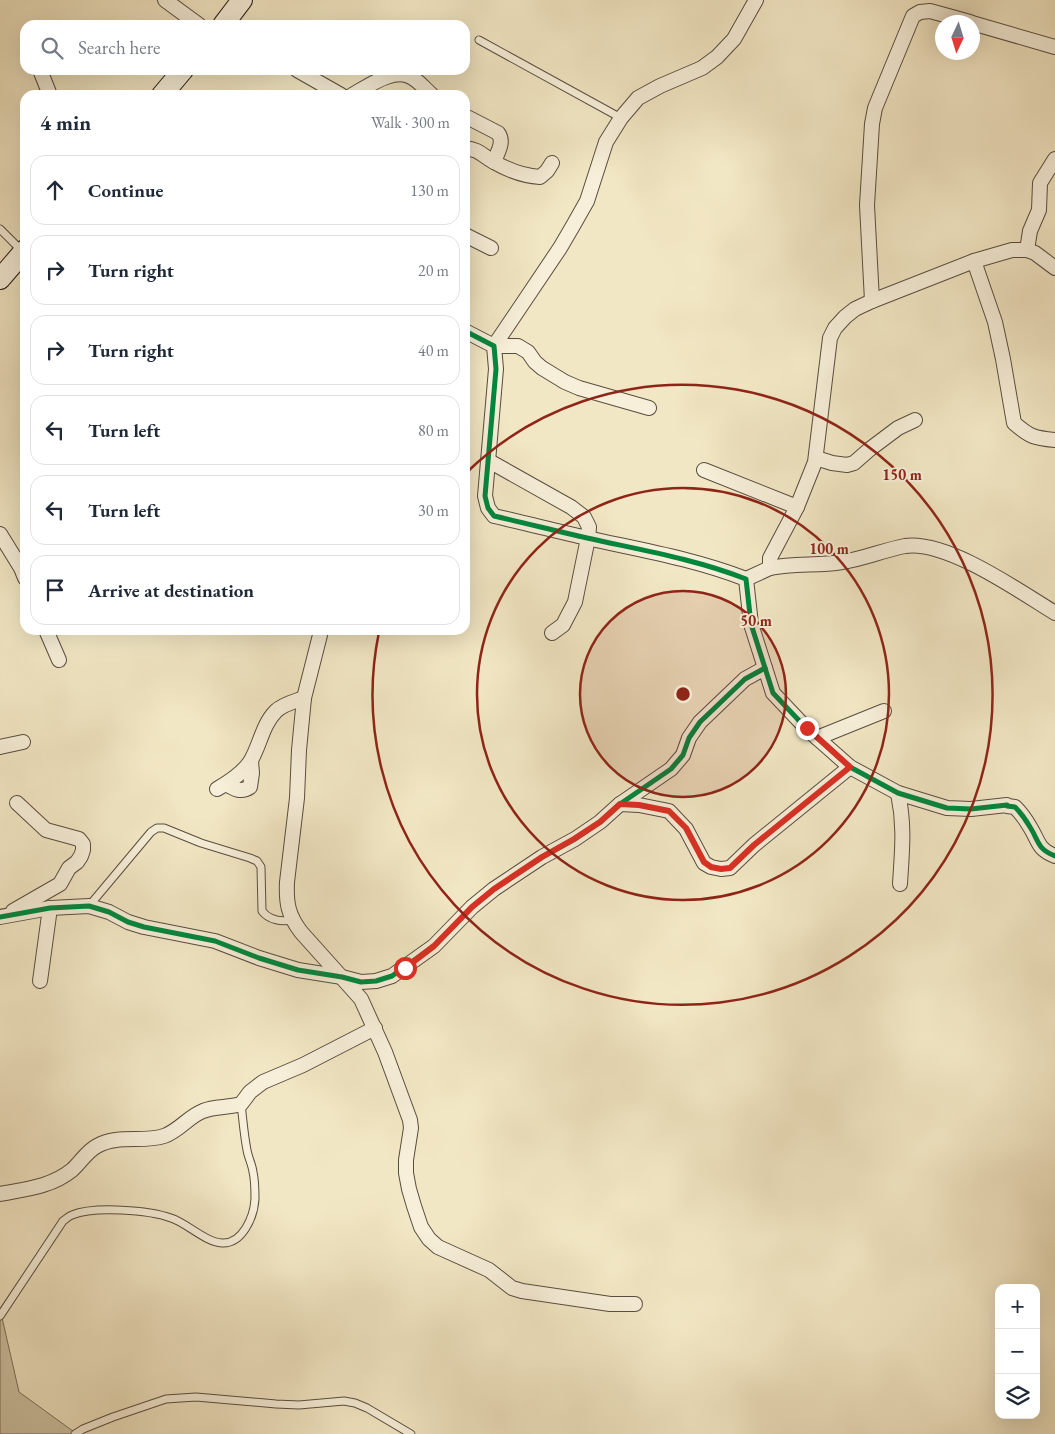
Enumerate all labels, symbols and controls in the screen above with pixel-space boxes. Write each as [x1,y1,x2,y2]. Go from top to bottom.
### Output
north arrow [935,15,980,60]
search box [20,20,470,75]
icon: search [38,34,66,62]
text: Search here [78,35,160,60]
text: 4 min [40,109,91,136]
text: Walk · 300 m [371,112,450,133]
icon: ahead [41,176,69,204]
text: Continue [88,178,163,203]
text: 130 m [410,180,449,201]
icon: right [41,256,69,284]
text: Turn right [88,258,174,283]
text: 20 m [418,260,449,281]
icon: right [41,336,69,364]
text: Turn right [88,338,174,363]
text: 40 m [418,340,449,361]
icon: left [41,416,69,444]
text: Turn left [88,418,160,443]
text: 80 m [418,420,449,441]
text: 150 m [882,465,922,484]
icon: left [41,496,69,524]
text: Turn left [88,498,160,523]
text: 30 m [418,500,449,521]
text: 100 m [809,539,849,558]
icon: arrive [41,576,69,604]
text: Arrive at destination [88,578,254,603]
text: 50 m [740,611,772,630]
centre of rings [674,685,692,703]
route end [796,717,819,740]
route start [394,957,417,980]
map controls [995,1284,1040,1419]
button: + [995,1284,1040,1329]
button: − [995,1329,1040,1374]
button: layers [995,1374,1040,1419]

